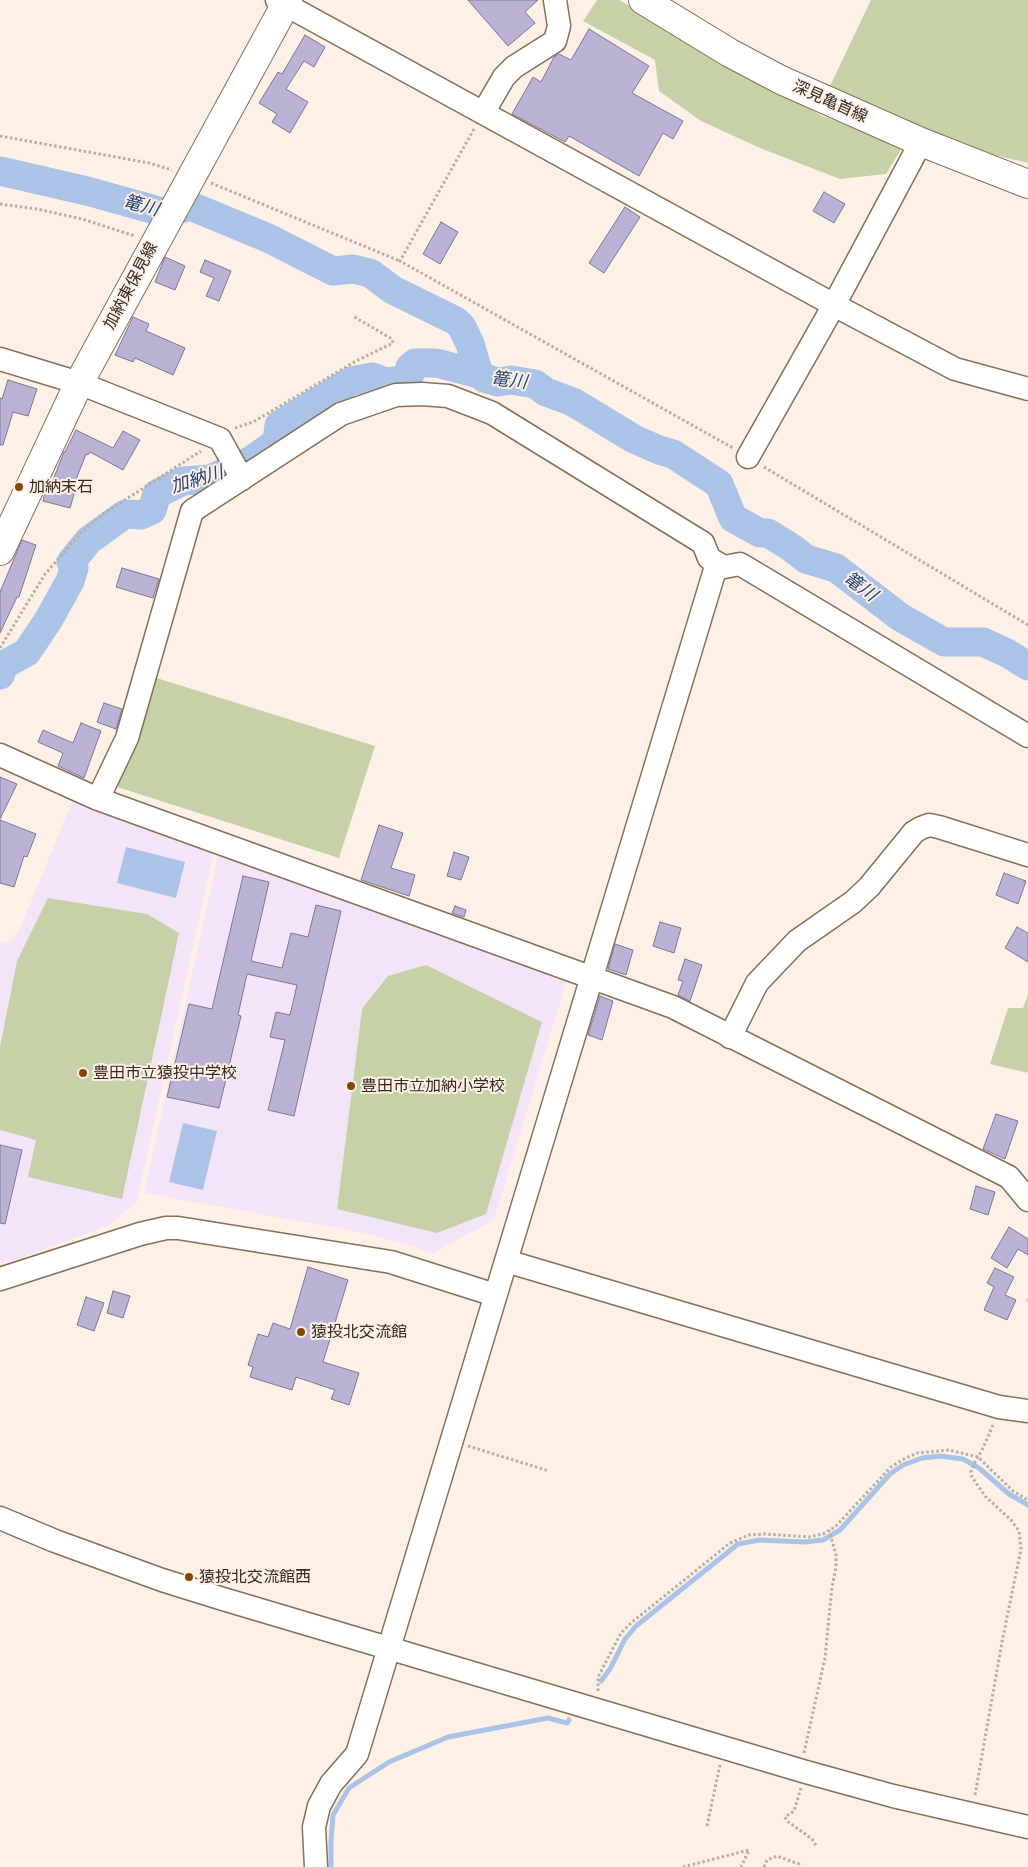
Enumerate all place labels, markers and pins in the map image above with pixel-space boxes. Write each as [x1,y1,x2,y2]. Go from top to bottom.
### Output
place label: 加納末石 [29,477,93,497]
marker: 加納末石 [13,481,25,493]
place label: 豊田市立猿投中学校 [93,1063,237,1083]
marker: 豊田市立猿投中学校 [77,1067,89,1079]
place label: 豊田市立加納小学校 [361,1076,505,1096]
marker: 豊田市立加納小学校 [345,1080,357,1092]
place label: 猿投北交流館 [311,1322,407,1342]
marker: 猿投北交流館 [295,1326,307,1338]
place label: 猿投北交流館西 [199,1567,311,1587]
marker: 猿投北交流館西 [183,1571,195,1583]

